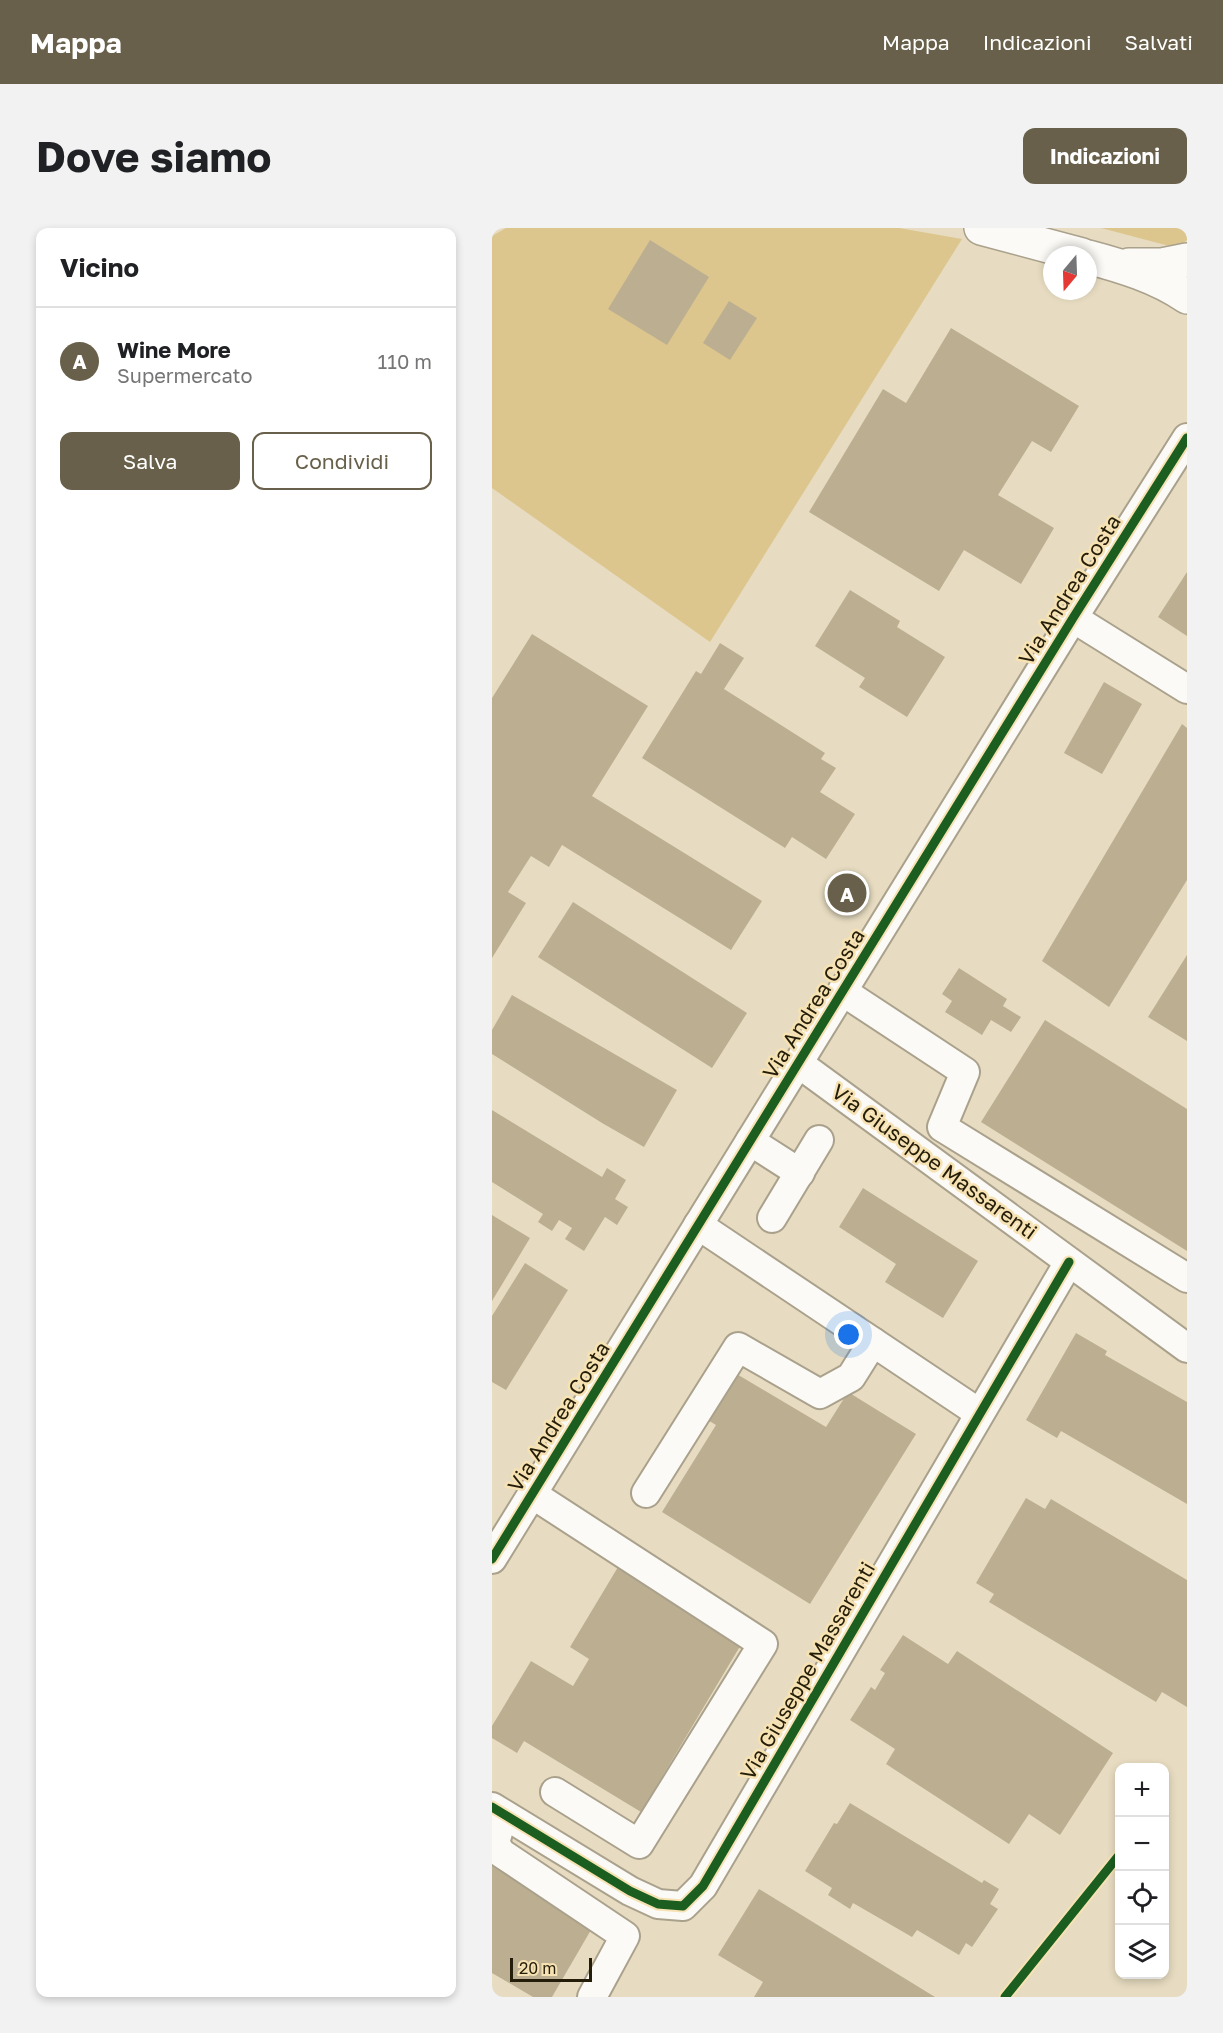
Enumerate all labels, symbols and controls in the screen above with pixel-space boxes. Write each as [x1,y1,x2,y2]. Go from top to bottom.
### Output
text: Mappa [30,26,122,59]
text: Mappa [882,29,950,55]
text: Indicazioni [983,29,1092,55]
text: Salvati [1125,29,1193,55]
button: Indicazioni [1023,128,1187,184]
text: Dove siamo [36,131,271,181]
north arrow [1043,246,1097,300]
text: Vicino [60,252,139,283]
text: Wine More [117,336,231,363]
text: A [72,349,87,373]
text: 110 m [378,349,432,373]
text: Supermercato [117,363,253,387]
button: Salva [60,432,240,490]
button: Condividi [252,432,432,490]
street label: Via Andrea Costa [1012,510,1126,669]
pin: A [828,870,866,916]
street label: Via Andrea Costa [756,924,870,1083]
street label: Via Giuseppe Massarenti [827,1078,1042,1244]
your location [834,1320,863,1349]
street label: Via Andrea Costa [501,1337,615,1496]
street label: Via Giuseppe Massarenti [734,1557,880,1784]
map controls [1115,1763,1169,1979]
button: + [1115,1763,1169,1817]
button: − [1115,1817,1169,1871]
button: locate [1115,1871,1169,1925]
button: layers [1115,1925,1169,1979]
scale bar [510,1955,592,1982]
text: 20 m [519,1958,556,1978]

